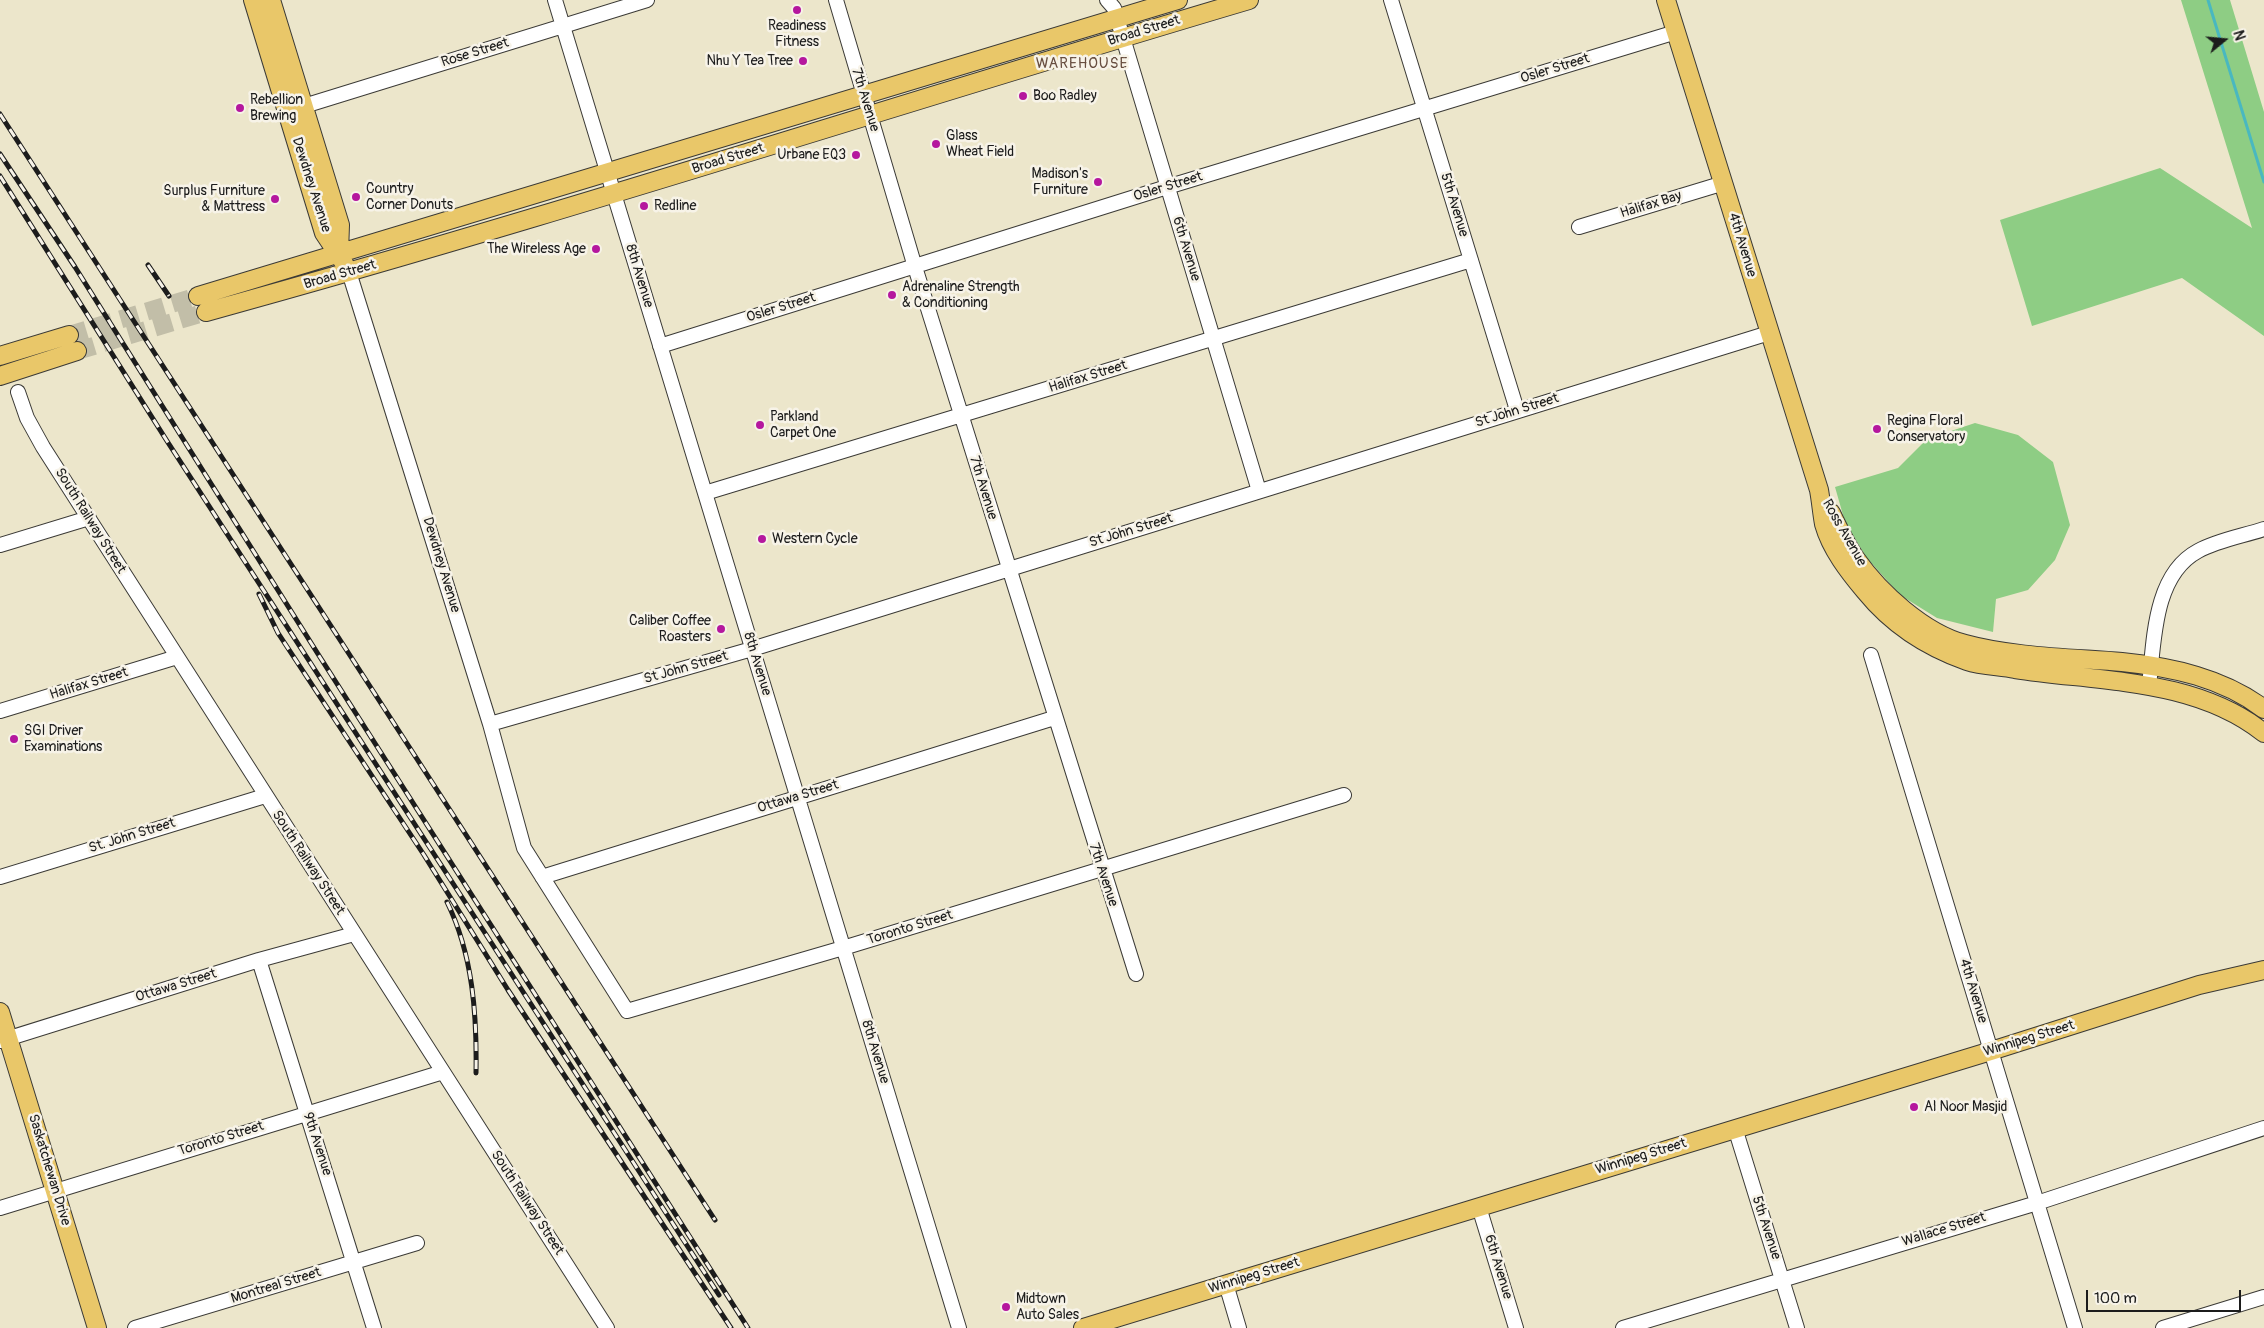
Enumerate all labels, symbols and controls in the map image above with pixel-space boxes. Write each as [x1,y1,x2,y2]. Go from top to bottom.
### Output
marker: Readiness Fitness [791,4,803,16]
street label: Broad Street [1106,12,1182,50]
north arrow [2199,15,2249,65]
place label: Readiness Fitness [768,18,826,50]
text: N [2229,28,2248,42]
street label: Rose Street [439,35,511,71]
street label: Osler Street [1518,51,1592,87]
place label: Nhu Y Tea Tree [706,53,793,69]
marker: Nhu Y Tea Tree [797,55,809,67]
district label: WAREHOUSE [1035,55,1129,73]
street label: 7th Avenue [847,66,883,134]
place label: Boo Radley [1033,88,1097,104]
marker: Boo Radley [1017,90,1029,102]
place label: Rebellion Brewing [250,92,303,124]
marker: Rebellion Brewing [234,102,246,114]
place label: Glass Wheat Field [946,128,1014,160]
street label: Dewdney Avenue [288,135,334,235]
marker: Glass Wheat Field [930,138,942,150]
street label: Broad Street [690,140,766,178]
place label: Urbane EQ3 [777,147,846,163]
marker: Urbane EQ3 [850,149,862,161]
place label: Madison's Furniture [1031,166,1088,198]
street label: Osler Street [1131,169,1205,205]
street label: 5th Avenue [1436,171,1472,239]
marker: Madison's Furniture [1092,176,1104,188]
place label: Country Corner Donuts [366,181,453,213]
place label: Surplus Furniture & Mattress [163,183,265,216]
street label: Halifax Bay [1618,188,1684,222]
marker: Country Corner Donuts [350,191,362,203]
marker: Surplus Furniture & Mattress [269,193,281,205]
place label: Redline [654,198,696,214]
marker: Redline [638,200,650,212]
street label: 4th Avenue [1724,211,1760,279]
street label: 6th Avenue [1168,215,1204,283]
place label: The Wireless Age [487,241,586,257]
street label: 8th Avenue [621,242,657,310]
marker: The Wireless Age [590,243,602,255]
street label: Broad Street [302,257,378,293]
place label: Adrenaline Strength & Conditioning [902,279,1020,312]
marker: Adrenaline Strength & Conditioning [886,289,898,301]
street label: Osler Street [744,290,818,326]
street label: Halifax Street [1047,357,1129,397]
street label: St John Street [1473,390,1561,432]
place label: Parkland Carpet One [770,409,836,442]
place label: Regina Floral Conservatory [1887,413,1965,446]
marker: Parkland Carpet One [754,419,766,431]
marker: Regina Floral Conservatory [1871,423,1883,435]
street label: 7th Avenue [965,454,1001,522]
street label: South Railway Street [51,465,129,577]
street label: Ross Avenue [1818,497,1870,569]
street label: St John Street [1087,510,1175,552]
street label: Dewdney Avenue [419,515,463,615]
place label: Western Cycle [772,531,858,547]
marker: Western Cycle [756,533,768,545]
place label: Caliber Coffee Roasters [629,613,711,646]
marker: Caliber Coffee Roasters [715,623,727,635]
street label: 8th Avenue [739,630,775,698]
street label: St John Street [642,648,730,688]
street label: Halifax Street [48,664,130,704]
place label: SGI Driver Examinations [24,723,102,756]
marker: SGI Driver Examinations [8,733,20,745]
street label: Ottawa Street [756,777,840,817]
street label: South Railway Street [268,808,348,918]
street label: St. John Street [87,815,177,857]
street label: 7th Avenue [1085,841,1121,909]
street label: Toronto Street [865,907,955,949]
street label: 4th Avenue [1955,957,1991,1025]
street label: Ottawa Street [134,966,218,1006]
street label: Winnipeg Street [1981,1017,2077,1061]
street label: 8th Avenue [857,1018,893,1086]
place label: Al Noor Masjid [1924,1099,2007,1115]
marker: Al Noor Masjid [1908,1101,1920,1113]
street label: 9th Avenue [299,1110,335,1178]
street label: Saskatchewan Drive [24,1112,74,1228]
street label: Toronto Street [176,1118,266,1160]
street label: Winnipeg Street [1593,1135,1689,1179]
street label: South Railway Street [487,1148,567,1258]
street label: 5th Avenue [1748,1194,1784,1262]
street label: Wallace Street [1900,1209,1988,1251]
street label: 6th Avenue [1480,1233,1516,1301]
street label: Winnipeg Street [1206,1254,1302,1298]
street label: Montreal Street [229,1264,323,1308]
scale bar [2089,1280,2244,1312]
text: 100 m [2094,1289,2137,1308]
place label: Midtown Auto Sales [1016,1291,1079,1324]
marker: Midtown Auto Sales [1000,1301,1012,1313]

